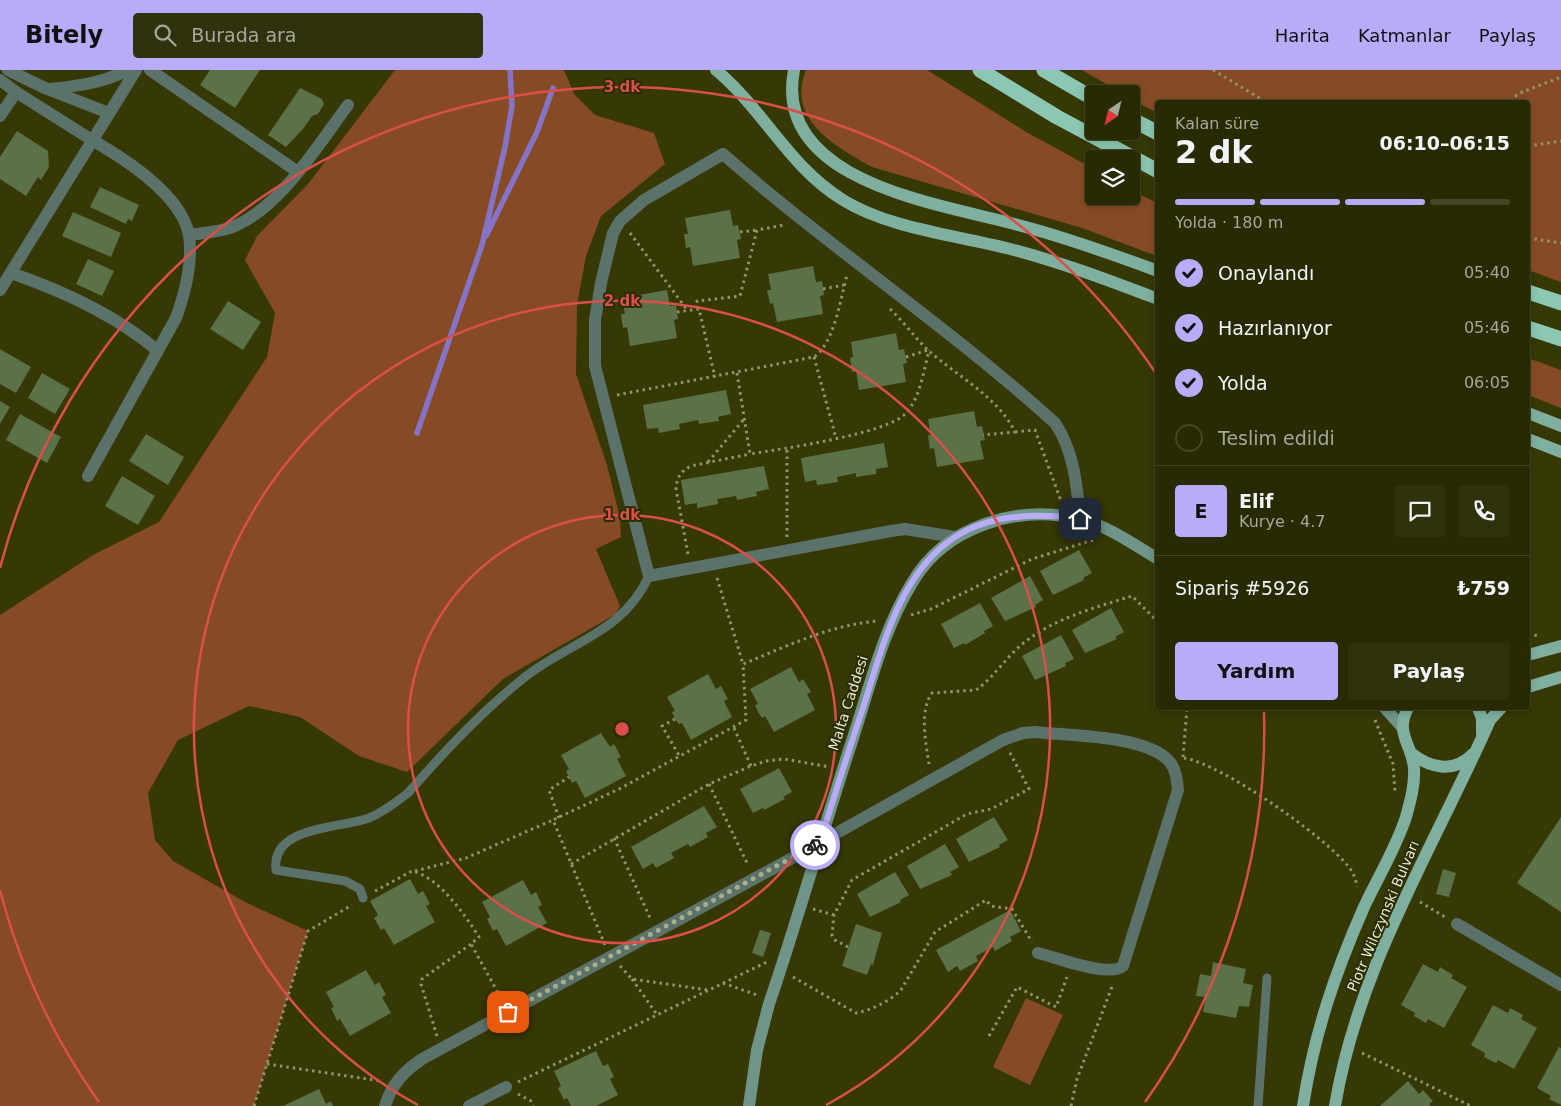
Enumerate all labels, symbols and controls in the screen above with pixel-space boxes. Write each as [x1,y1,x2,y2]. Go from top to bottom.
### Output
search box [133,13,483,58]
text: Bitely [25,21,103,49]
icon: search [151,21,179,49]
text: Burada ara [191,24,297,46]
text: Harita [1275,25,1330,46]
text: Katmanlar [1358,25,1451,46]
text: Paylaş [1479,25,1536,46]
text: 3 dk [604,78,641,96]
north arrow [1085,85,1140,140]
map controls [1085,85,1140,205]
text: Kalan süre [1175,114,1259,133]
text: 06:10–06:15 [1380,132,1510,154]
text: 2 dk [1175,133,1253,171]
button: layers [1085,150,1140,205]
text: Yolda · 180 m [1175,213,1283,232]
icon: check [1175,259,1203,287]
text: Onaylandı [1218,262,1314,284]
text: 05:40 [1464,263,1510,282]
text: 2 dk [604,292,641,310]
icon: check [1175,314,1203,342]
text: Hazırlanıyor [1218,317,1332,339]
text: 05:46 [1464,318,1510,337]
icon: check [1175,369,1203,397]
text: Yolda [1218,372,1268,394]
text: 06:05 [1464,373,1510,392]
text: Teslim edildi [1218,427,1335,449]
button: chat [1394,485,1446,537]
button: phone [1458,485,1510,537]
text: Elif [1239,490,1273,512]
pin [1059,498,1101,540]
text: E [1195,500,1207,522]
icon: home [1066,505,1094,533]
text: 1 dk [604,506,641,524]
text: Kurye · 4.7 [1239,512,1325,531]
text: Sipariş #5926 [1175,577,1309,599]
text: ₺759 [1457,577,1510,599]
button: Yardım [1175,642,1338,700]
button: Paylaş [1348,642,1510,700]
street label: Malta Caddesi [825,653,871,753]
centre of rings [613,720,631,738]
courier [790,820,840,870]
icon: bike [801,831,829,859]
street label: Piotr Wilczynski Bulvarı [1344,838,1422,994]
pin [487,991,529,1033]
icon: bag [494,998,522,1026]

